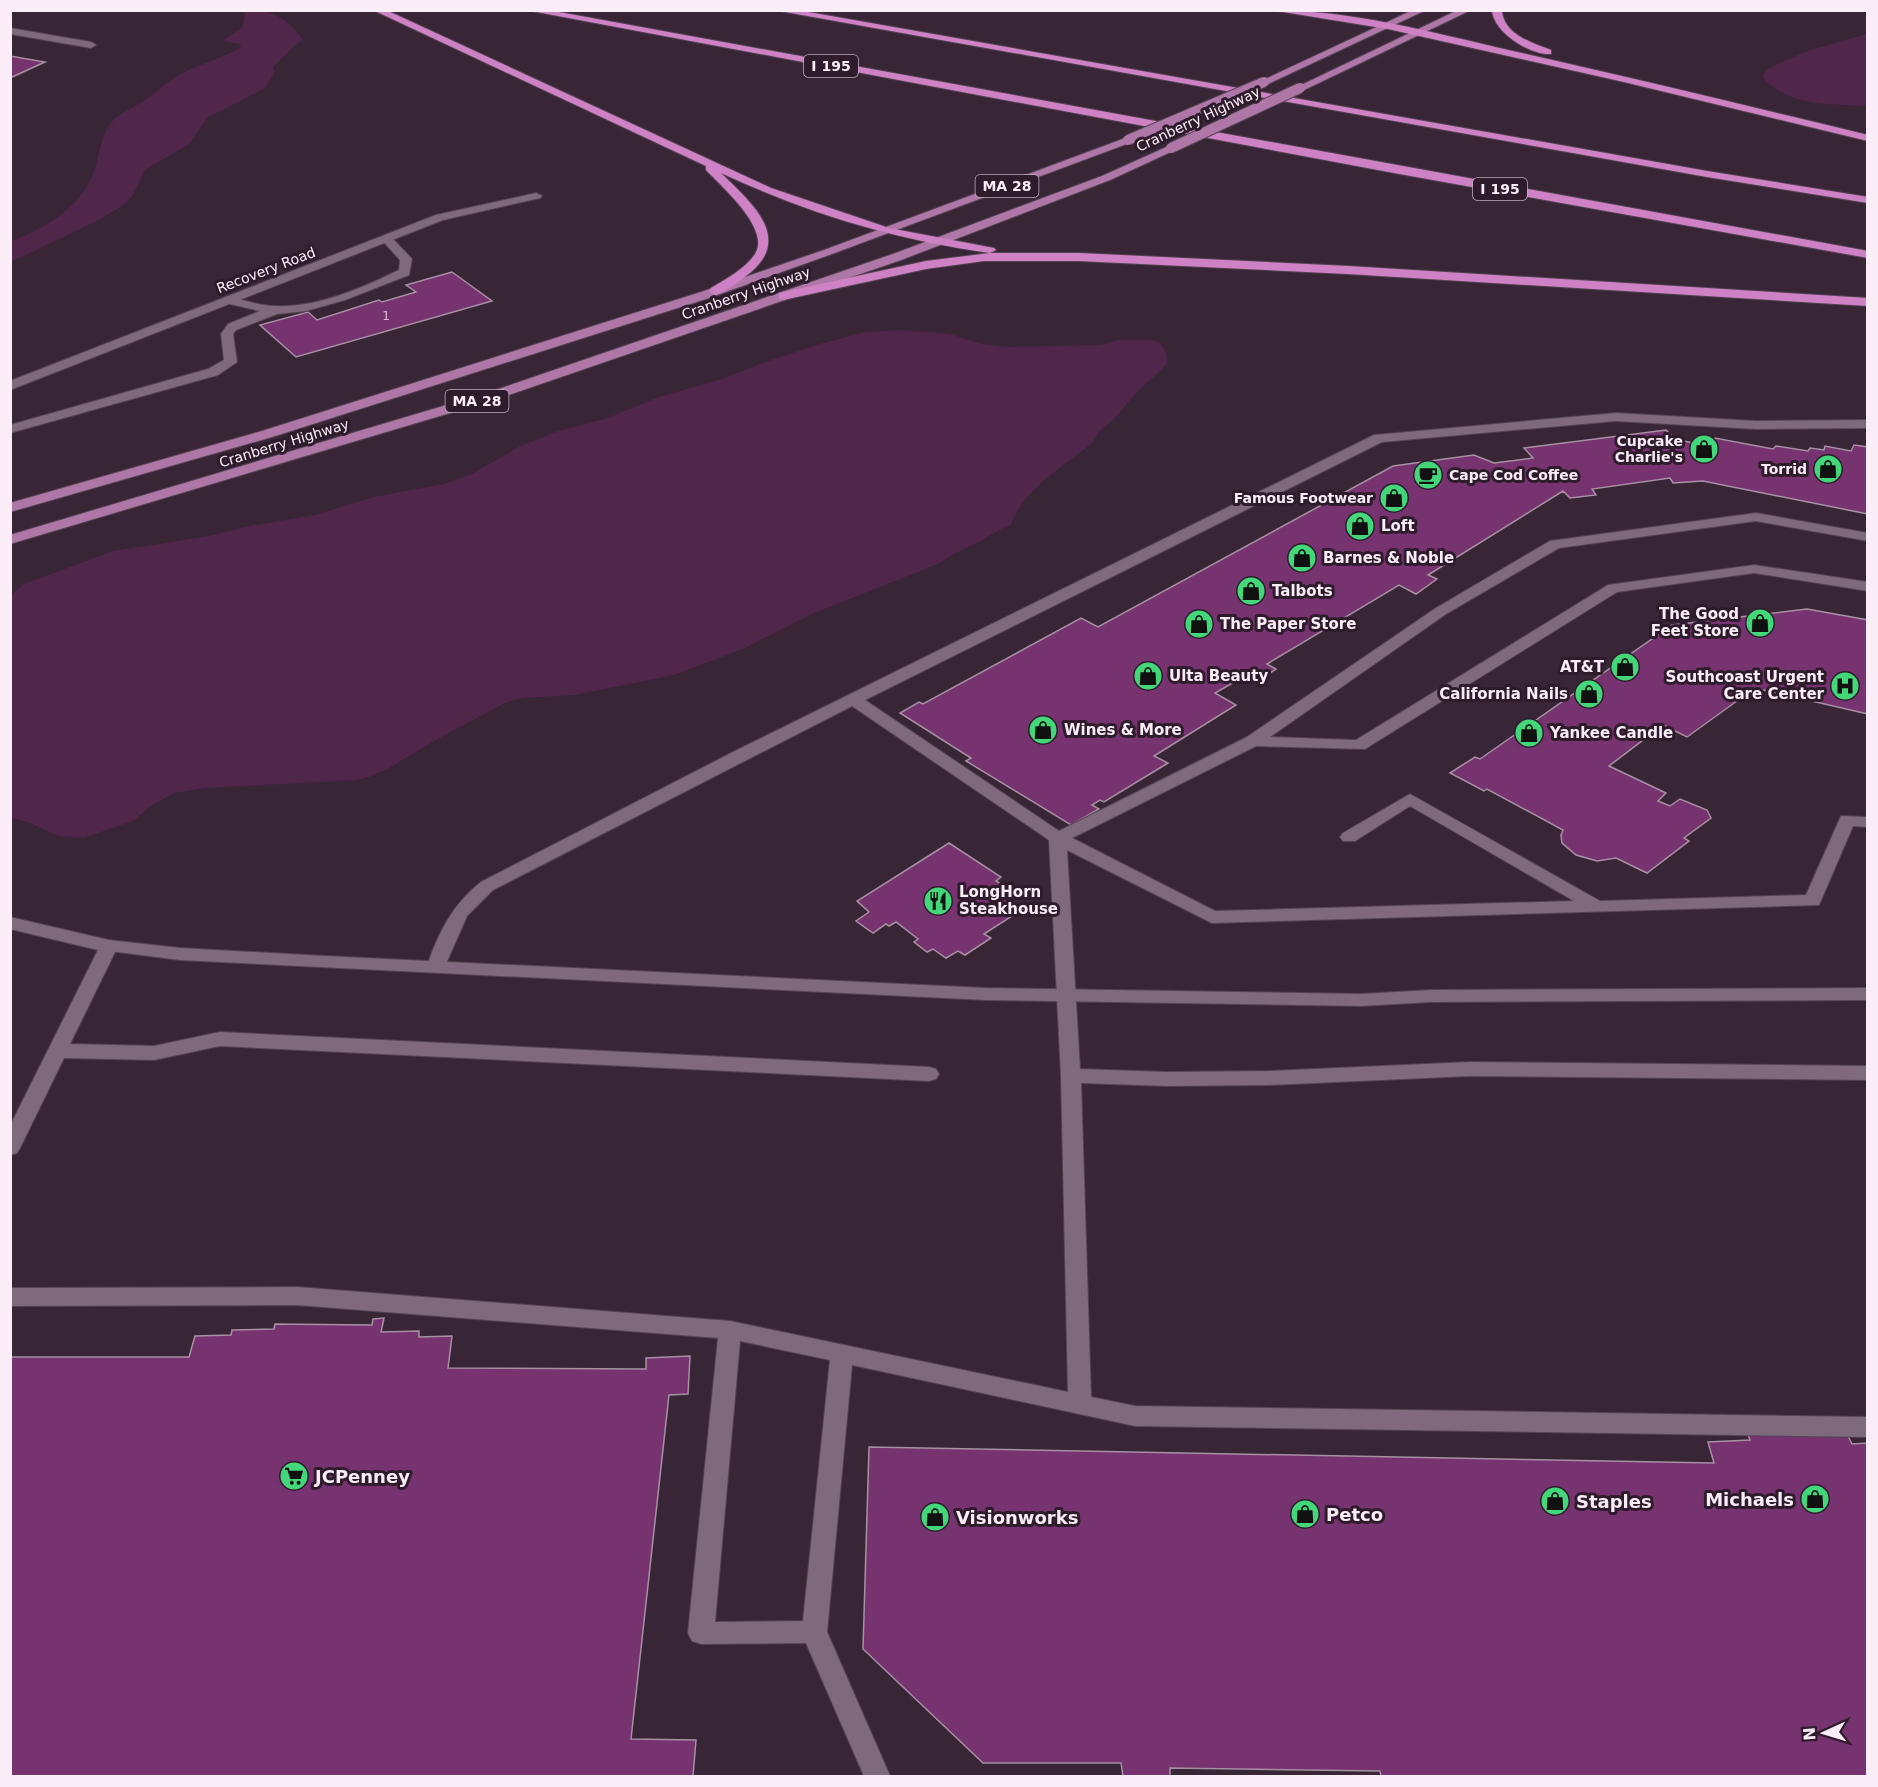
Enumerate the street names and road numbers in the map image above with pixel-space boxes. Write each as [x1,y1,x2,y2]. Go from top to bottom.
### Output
road number: I 195 [804,55,858,77]
street label: Cranberry Highway [1133,83,1263,155]
road number: MA 28 [976,175,1038,197]
road number: I 195 [1473,178,1527,200]
street label: Recovery Road [214,244,318,296]
street label: Cranberry Highway [680,263,812,323]
road number: MA 28 [446,390,508,412]
street label: Cranberry Highway [217,416,351,470]

